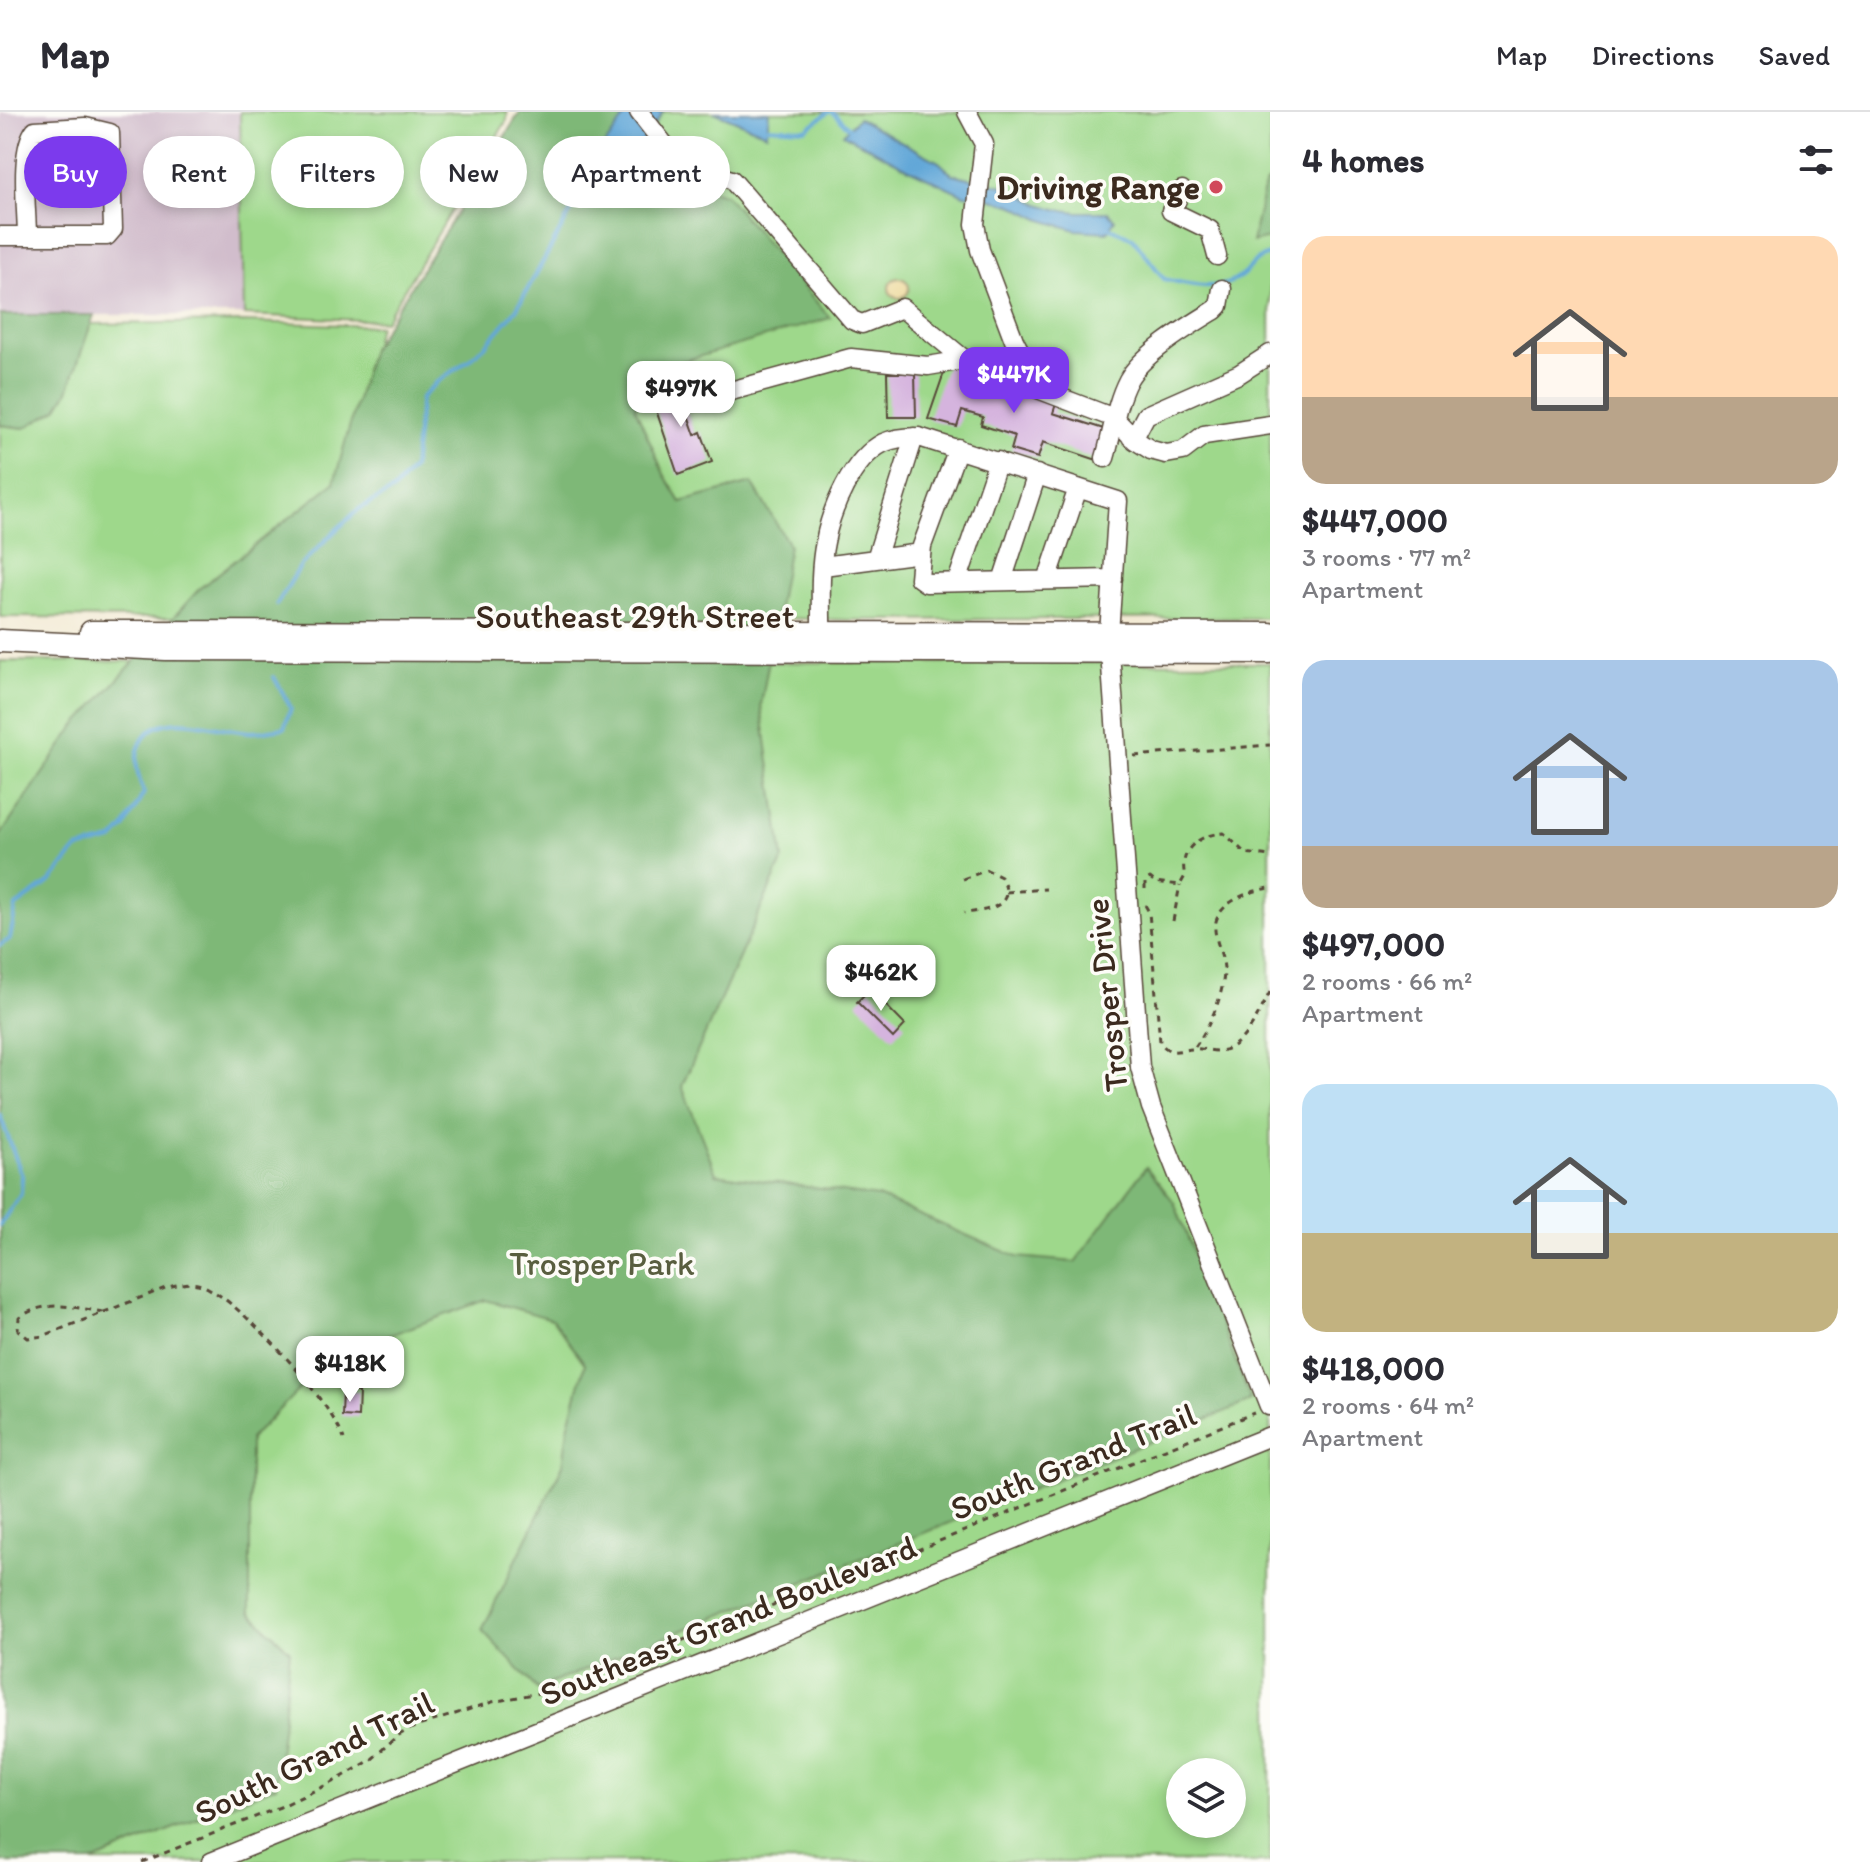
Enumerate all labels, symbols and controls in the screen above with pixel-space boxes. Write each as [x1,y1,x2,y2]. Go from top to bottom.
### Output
text: Map [40,32,110,78]
text: Map [1496,38,1547,72]
text: Directions [1591,38,1715,72]
text: Saved [1759,38,1830,72]
chip: Buy [24,136,127,208]
chip: Rent [143,136,255,208]
chip: Filters [271,136,404,208]
chip: New [420,136,527,208]
chip: Apartment [543,136,730,208]
icon: filters [1794,138,1838,182]
text: 4 homes [1302,140,1425,181]
place label: Driving Range [997,167,1200,208]
marker: Driving Range [1207,178,1225,196]
icon: home [1498,288,1642,432]
pin: $447K [958,347,1070,415]
text: $447K [977,357,1051,389]
pin: $497K [625,361,737,429]
text: $497K [645,371,717,403]
text: $447,000 [1302,500,1448,541]
text: 3 rooms · 77 m² [1302,541,1471,573]
text: Apartment [1302,573,1423,605]
street label: Southeast 29th Street [475,596,795,637]
icon: home [1498,712,1642,856]
street label: Trosper Drive [1076,896,1137,1093]
text: $497,000 [1302,924,1445,965]
pin: $462K [825,945,937,1013]
text: $462K [845,955,917,987]
text: 2 rooms · 66 m² [1302,965,1472,997]
text: Apartment [1302,997,1423,1029]
icon: home [1498,1136,1642,1280]
park label: Trosper Park [509,1243,695,1284]
pin: $418K [294,1336,406,1404]
text: $418K [314,1346,386,1378]
text: $418,000 [1302,1348,1445,1389]
text: 2 rooms · 64 m² [1302,1389,1474,1421]
street label: South Grand Trail [944,1393,1202,1529]
text: Apartment [1302,1421,1423,1453]
street label: Southeast Grand Boulevard [534,1526,922,1715]
street label: South Grand Trail [188,1682,441,1833]
map controls [1166,1758,1246,1838]
button: layers [1166,1758,1246,1838]

